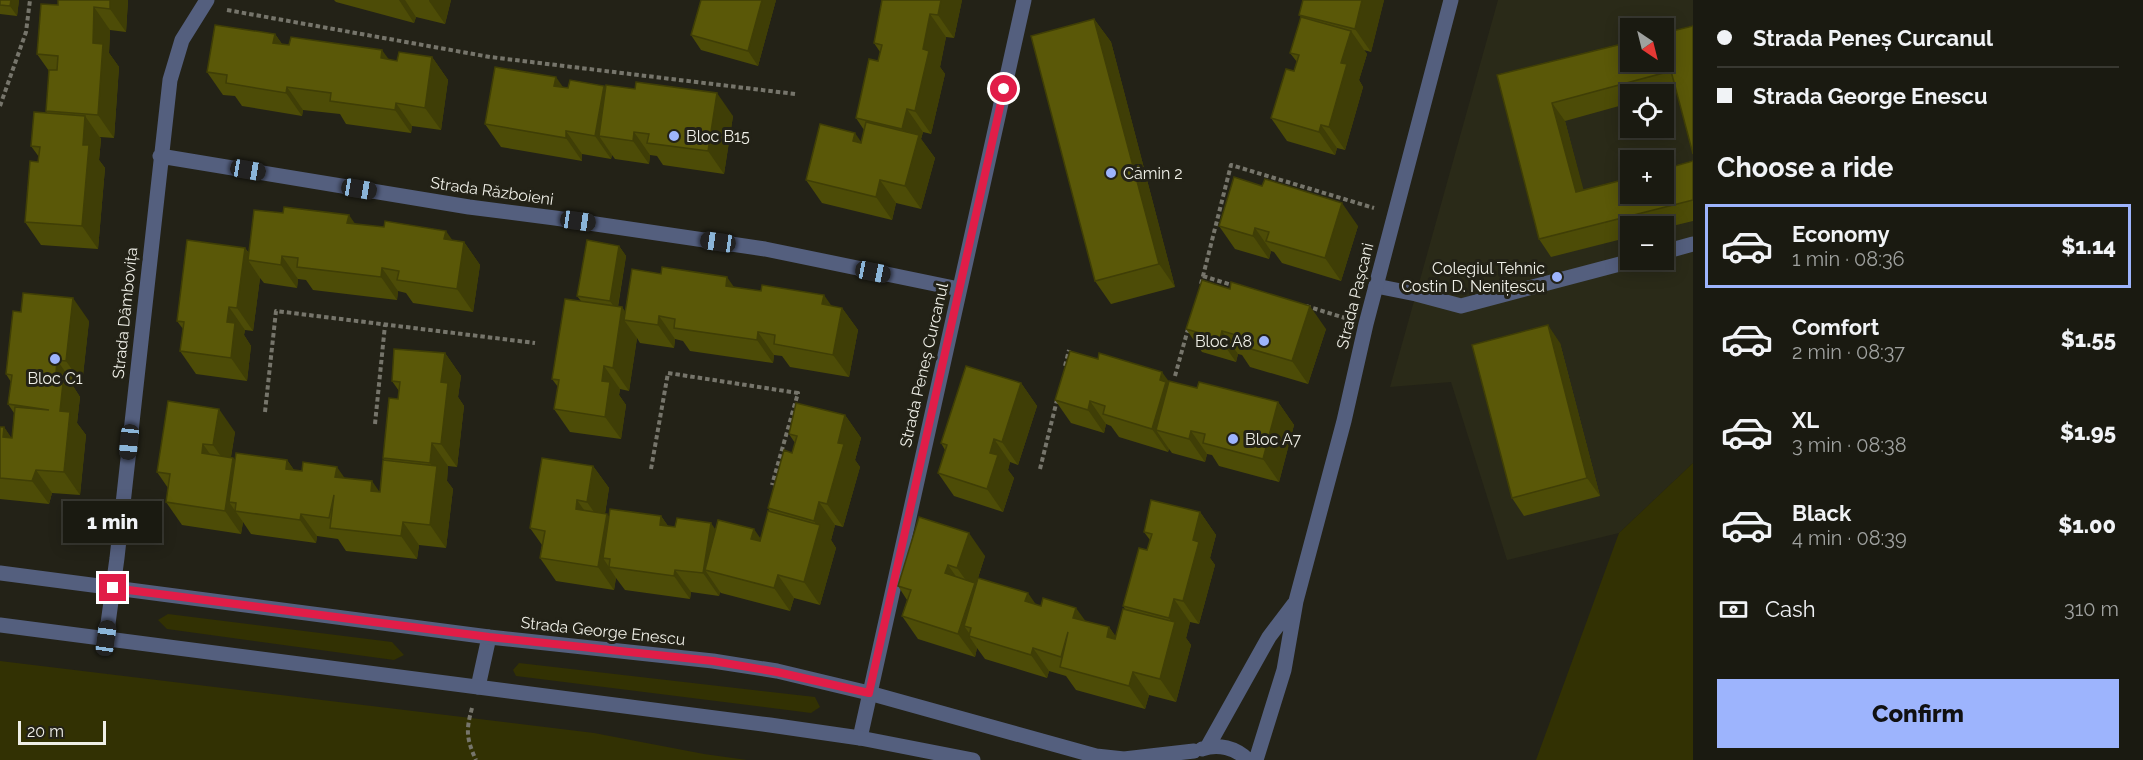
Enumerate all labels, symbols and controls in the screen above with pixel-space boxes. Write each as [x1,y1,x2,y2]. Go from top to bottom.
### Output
north arrow [1620,18,1674,72]
map controls [1620,18,1674,270]
text: Strada Peneș Curcanul [1753,25,1993,51]
route start [990,75,1017,102]
text: Strada George Enescu [1753,83,1988,109]
button: locate [1620,84,1674,138]
place label: Bloc B15 [686,127,750,146]
marker: Bloc B15 [667,129,681,143]
button: + [1620,150,1674,204]
text: Choose a ride [1717,152,1893,183]
car [229,158,267,182]
place label: Cămin 2 [1123,164,1183,183]
marker: Cămin 2 [1104,166,1118,180]
street label: Strada Războieni [429,173,555,209]
car [340,177,378,201]
car [559,210,597,232]
button: − [1620,216,1674,270]
icon: car [1720,219,1774,273]
text: Economy [1792,221,1890,247]
car [699,231,737,253]
text: $1.14 [2061,233,2116,259]
street label: Strada Pașcani [1333,241,1377,351]
street label: Strada Dâmbovița [109,246,141,380]
text: 1 min · 08:36 [1792,247,1905,271]
place label: Colegiul Tehnic Costin D. Nenițescu [1401,259,1545,296]
car [854,260,892,284]
marker: Colegiul Tehnic Costin D. Nenițescu [1550,270,1564,284]
street label: Strada Peneș Curcanul [896,280,952,449]
icon: car [1720,312,1774,366]
text: Comfort [1792,314,1879,340]
text: $1.55 [2061,326,2116,352]
place label: Bloc A8 [1195,332,1252,351]
marker: Bloc A8 [1257,334,1271,348]
text: 2 min · 08:37 [1792,340,1905,364]
marker: Bloc C1 [48,352,62,366]
place label: Bloc C1 [27,369,83,388]
icon: car [1720,405,1774,459]
text: XL [1792,407,1819,433]
text: $1.95 [2060,419,2116,445]
car [118,423,140,461]
place label: Bloc A7 [1245,430,1301,449]
marker: Bloc A7 [1226,432,1240,446]
text: 3 min · 08:38 [1792,433,1907,457]
icon: car [1720,498,1774,552]
text: Black [1792,500,1851,526]
callout: 1 min [63,501,162,543]
text: 1 min [87,510,138,534]
text: $1.00 [2058,512,2116,538]
text: 4 min · 08:39 [1792,526,1907,550]
route end [99,574,126,601]
icon: cash [1717,593,1750,626]
text: Cash [1765,596,1816,622]
text: 310 m [2064,597,2119,621]
street label: Strada George Enescu [520,613,686,649]
car [95,619,117,657]
button: Confirm [1717,679,2119,748]
scale bar [18,718,106,746]
text: 20 m [27,722,64,741]

